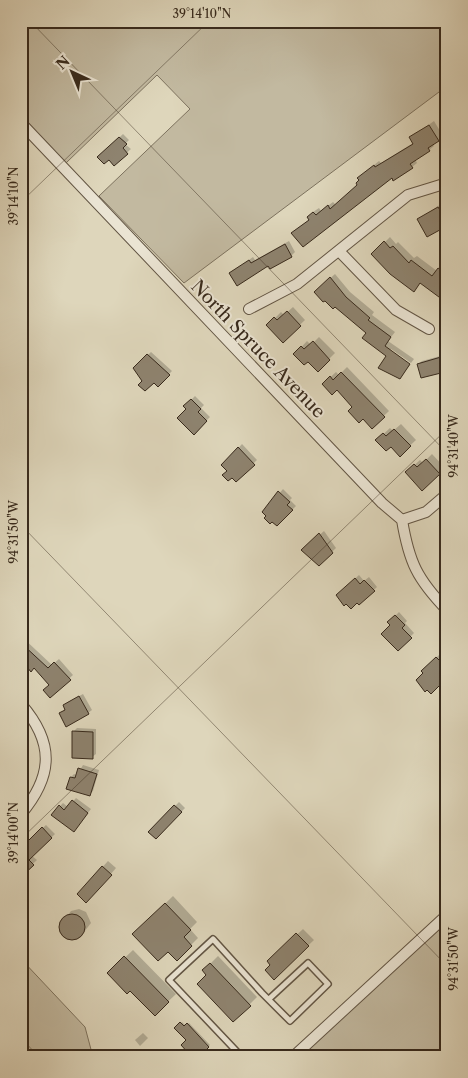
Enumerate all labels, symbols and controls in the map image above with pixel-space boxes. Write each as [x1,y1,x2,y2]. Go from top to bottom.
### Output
text: 39°14'10"N [172,6,232,21]
north arrow [48,48,98,98]
text: N [52,52,74,73]
text: 39°14'10"N [6,166,21,226]
street label: North Spruce Avenue [186,275,330,423]
text: 94°31'40"W [446,413,461,478]
text: 94°31'50"W [6,499,21,564]
text: 39°14'00"N [6,802,21,864]
text: 94°31'50"W [446,926,461,991]

